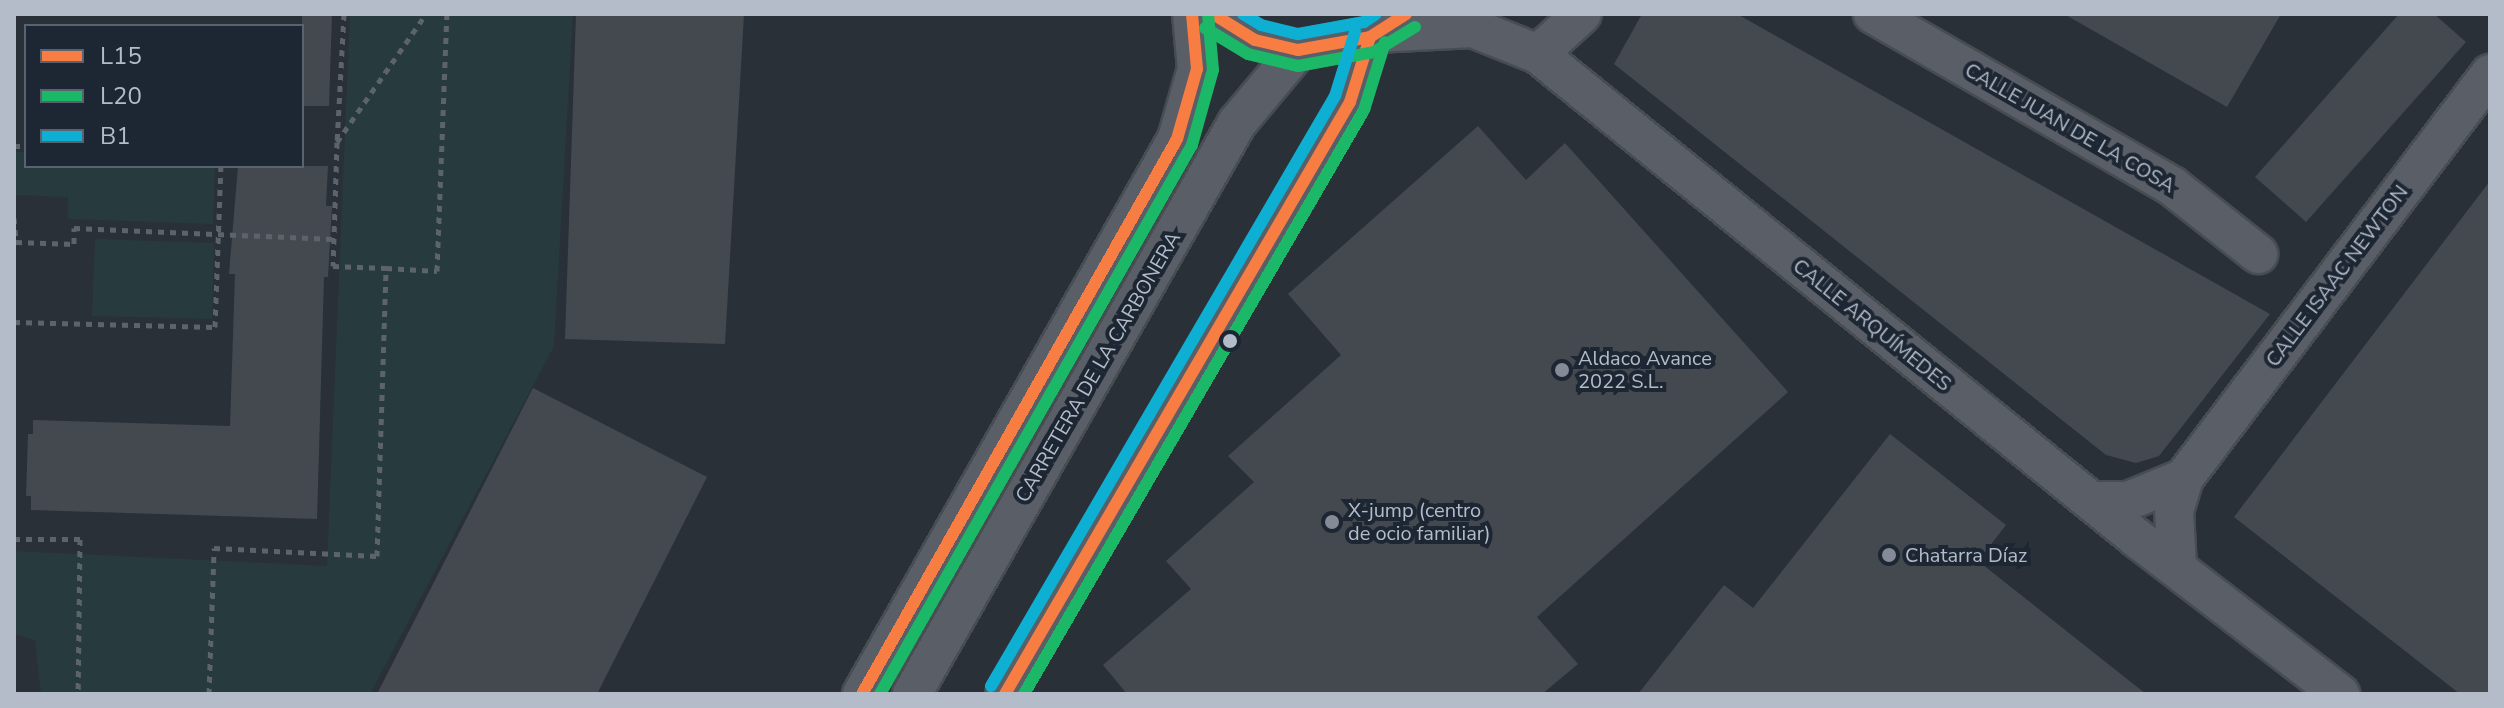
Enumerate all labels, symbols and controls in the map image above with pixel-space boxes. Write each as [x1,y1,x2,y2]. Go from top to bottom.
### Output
legend [24,24,304,168]
text: L15 [100,40,142,72]
street label: CALLE JUAN DE LA COSA [1961,58,2179,198]
text: L20 [100,80,142,112]
text: B1 [100,120,131,152]
street label: CALLE ISAAC NEWTON [2261,181,2413,371]
street label: CARRETERA DE LA CARBONERA [1011,227,1185,507]
street label: CALLE ARQUÍMEDES [1788,254,1956,396]
unlabelled marker [1222,333,1238,349]
place label: Aldaco Avance 2022 S.L. [1578,346,1712,393]
marker: Aldaco Avance 2022 S.L. [1553,361,1571,379]
place label: X-jump (centro de ocio familiar) [1348,498,1491,545]
marker: X-jump (centro de ocio familiar) [1323,513,1341,531]
place label: Chatarra Díaz [1905,543,2027,567]
marker: Chatarra Díaz [1880,546,1898,564]

